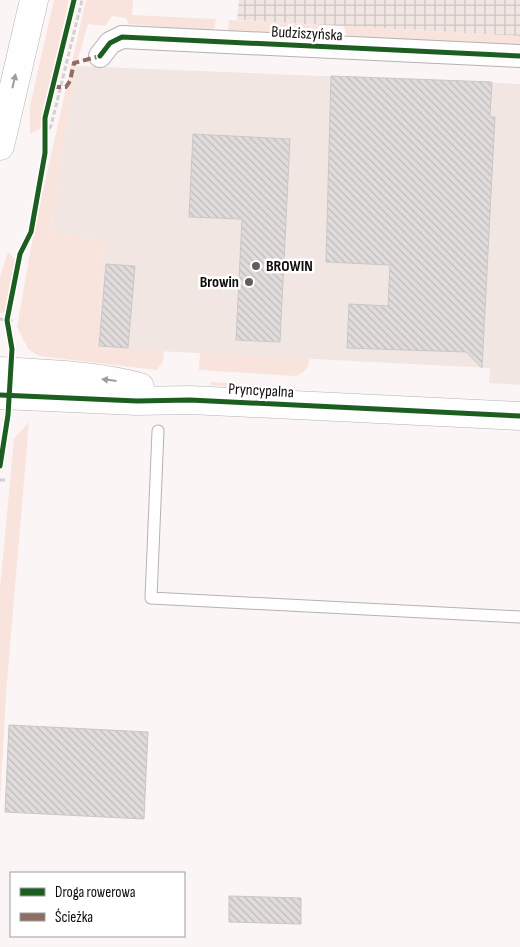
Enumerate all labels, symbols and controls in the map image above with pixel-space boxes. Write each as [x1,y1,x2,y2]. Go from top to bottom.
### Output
street label: Budziszyńska [271,23,343,45]
one-way arrow [10,73,18,88]
place label: BROWIN [266,257,313,276]
marker: BROWIN [250,260,262,272]
place label: Browin [200,273,239,292]
marker: Browin [243,276,255,288]
one-way arrow [101,376,117,384]
street label: Pryncypalna [228,380,294,402]
legend [10,872,185,937]
text: Droga rowerowa [55,883,136,902]
text: Ścieżka [55,908,93,927]

